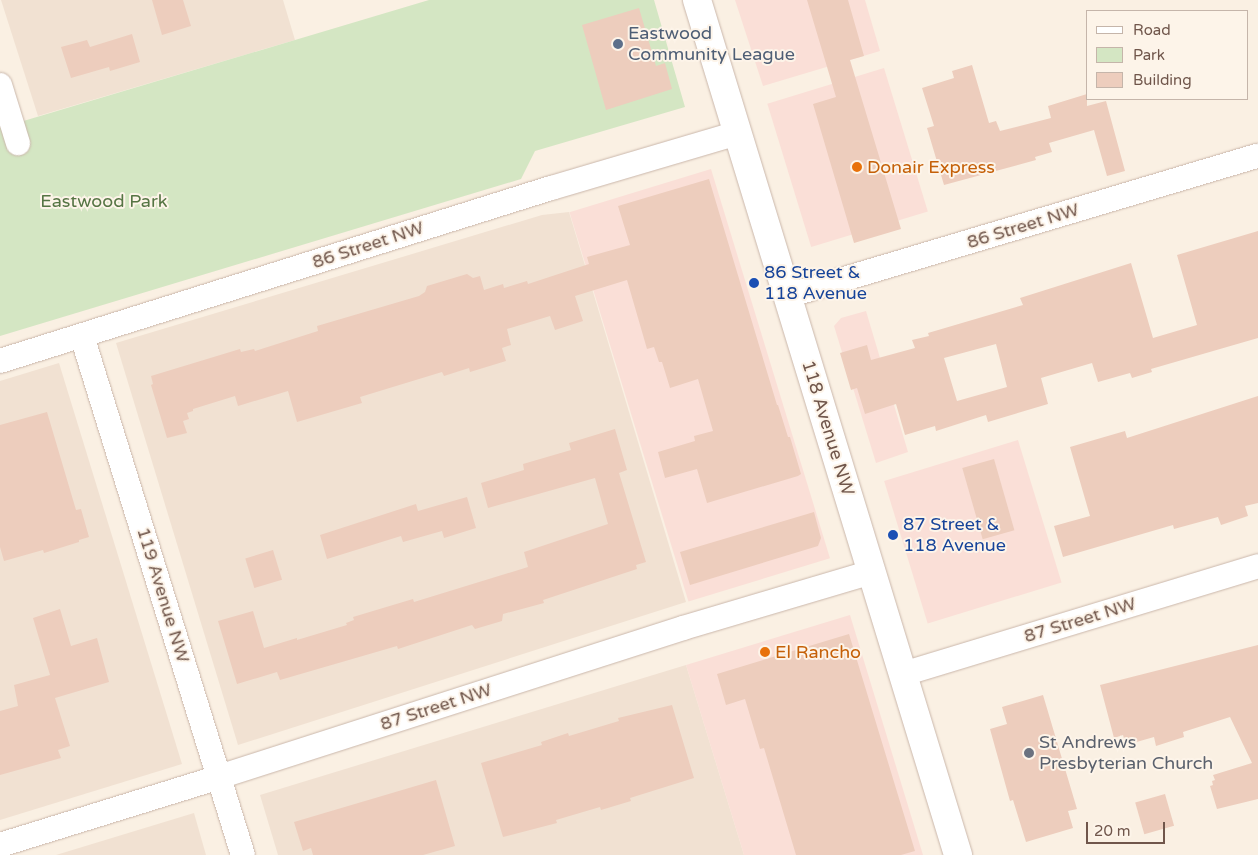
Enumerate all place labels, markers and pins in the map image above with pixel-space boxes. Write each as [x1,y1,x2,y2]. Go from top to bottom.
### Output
place label: Eastwood Community League [628,23,795,66]
marker: Eastwood Community League [612,38,624,50]
place label: Donair Express [867,156,995,178]
marker: Donair Express [851,161,863,173]
place label: 86 Street & 118 Avenue [764,262,867,304]
marker: 86 Street & 118 Avenue [748,277,760,289]
place label: 87 Street & 118 Avenue [903,514,1006,556]
marker: 87 Street & 118 Avenue [887,529,899,541]
place label: El Rancho [775,641,861,663]
marker: El Rancho [759,646,771,658]
place label: St Andrews Presbyterian Church [1039,732,1213,774]
marker: St Andrews Presbyterian Church [1023,747,1035,759]

